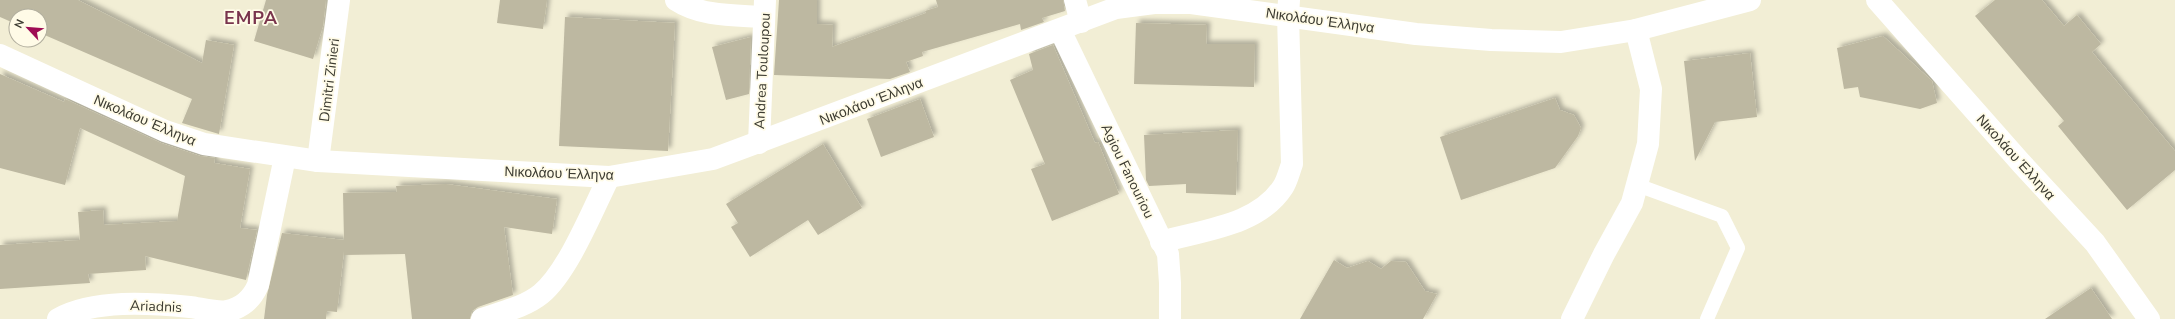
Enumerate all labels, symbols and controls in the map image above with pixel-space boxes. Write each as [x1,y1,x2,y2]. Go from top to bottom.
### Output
street label: Νικολάου Έλληνα [1264,3,1375,38]
district label: EMPA [224,6,278,30]
north arrow [8,8,48,48]
street label: Andrea Touloupou [750,12,775,130]
text: N [11,17,28,31]
street label: Dimitri Zinieri [315,37,344,123]
street label: Νικολάου Έλληνα [817,73,926,130]
street label: Νικολάου Έλληνα [91,90,199,151]
street label: Νικολάου Έλληνα [1972,110,2059,204]
street label: Agiou Fanouriou [1096,121,1159,222]
street label: Νικολάου Έλληνα [504,162,614,185]
street label: Ariadnis [130,296,183,317]

